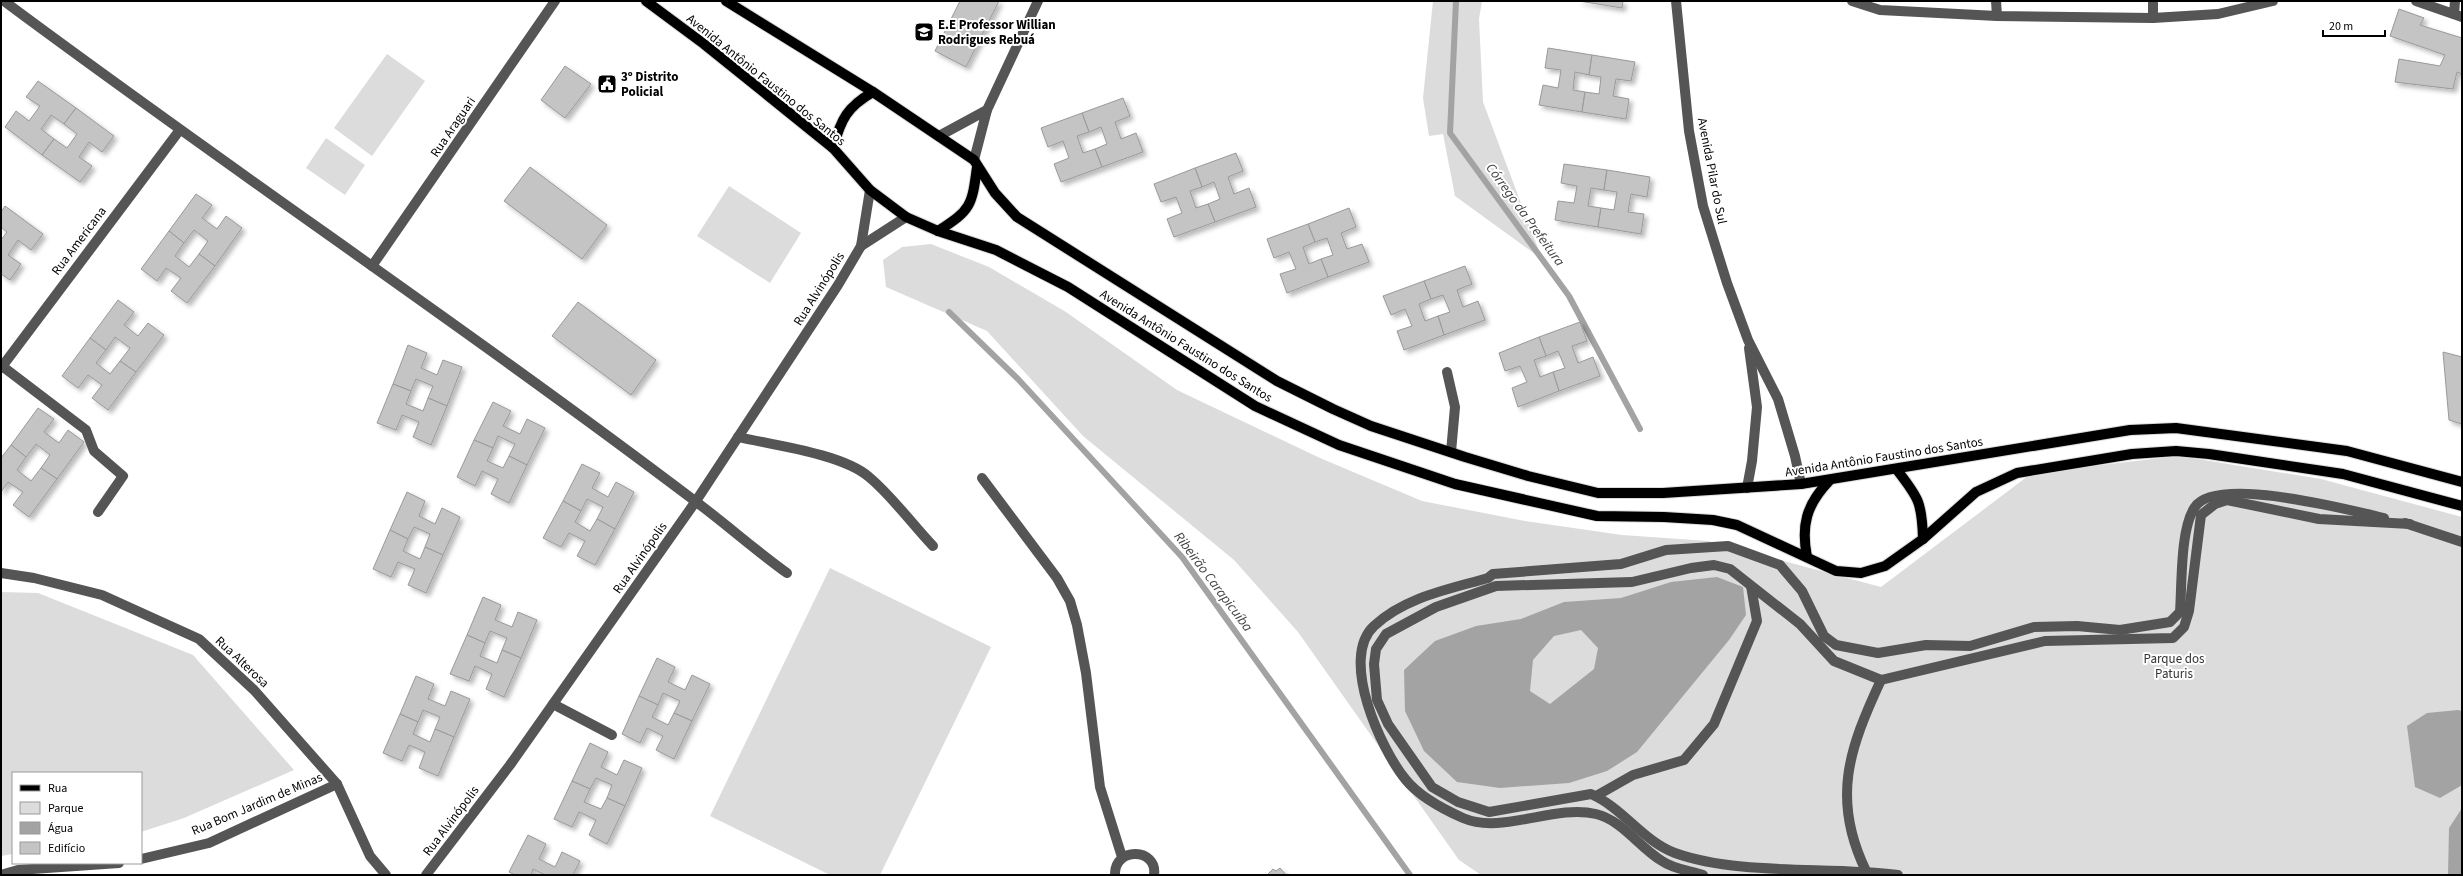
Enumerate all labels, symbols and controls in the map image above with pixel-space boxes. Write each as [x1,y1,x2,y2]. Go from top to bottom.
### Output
street label: Avenida Antônio Faustino dos Santos [683,10,850,150]
scale bar [2323,12,2385,38]
place label: E.E Professor Willian Rodrigues Rebuá [938,16,1056,49]
text: 20 m [2329,18,2353,35]
school or university icon: E.E Professor Willian Rodrigues Rebuá [913,21,935,43]
place label: 3º Distrito Policial [621,68,678,101]
public building icon: 3º Distrito Policial [596,73,618,95]
street label: Rua Araguari [426,93,480,161]
street label: Avenida Pilar do Sul [1693,116,1731,226]
water label: Córrego da Prefeitura [1481,159,1570,271]
street label: Rua Americana [47,203,111,279]
street label: Rua Alvinópolis [789,248,849,329]
street label: Avenida Antônio Faustino dos Santos [1096,285,1276,407]
street label: Avenida Antônio Faustino dos Santos [1784,432,1985,482]
street label: Rua Alvinópolis [609,518,672,597]
water label: Ribeirão Carapicuíba [1169,528,1258,637]
street label: Rua Alterosa [211,632,273,692]
park label: Parque dos Paturis [2144,650,2205,683]
street label: Rua Bom Jardim de Minas [189,768,326,840]
legend [12,772,142,864]
text: Rua [48,780,67,797]
street label: Rua Alvinópolis [419,782,484,860]
text: Parque [48,800,84,817]
text: Água [48,820,73,837]
text: Edifício [48,840,85,857]

